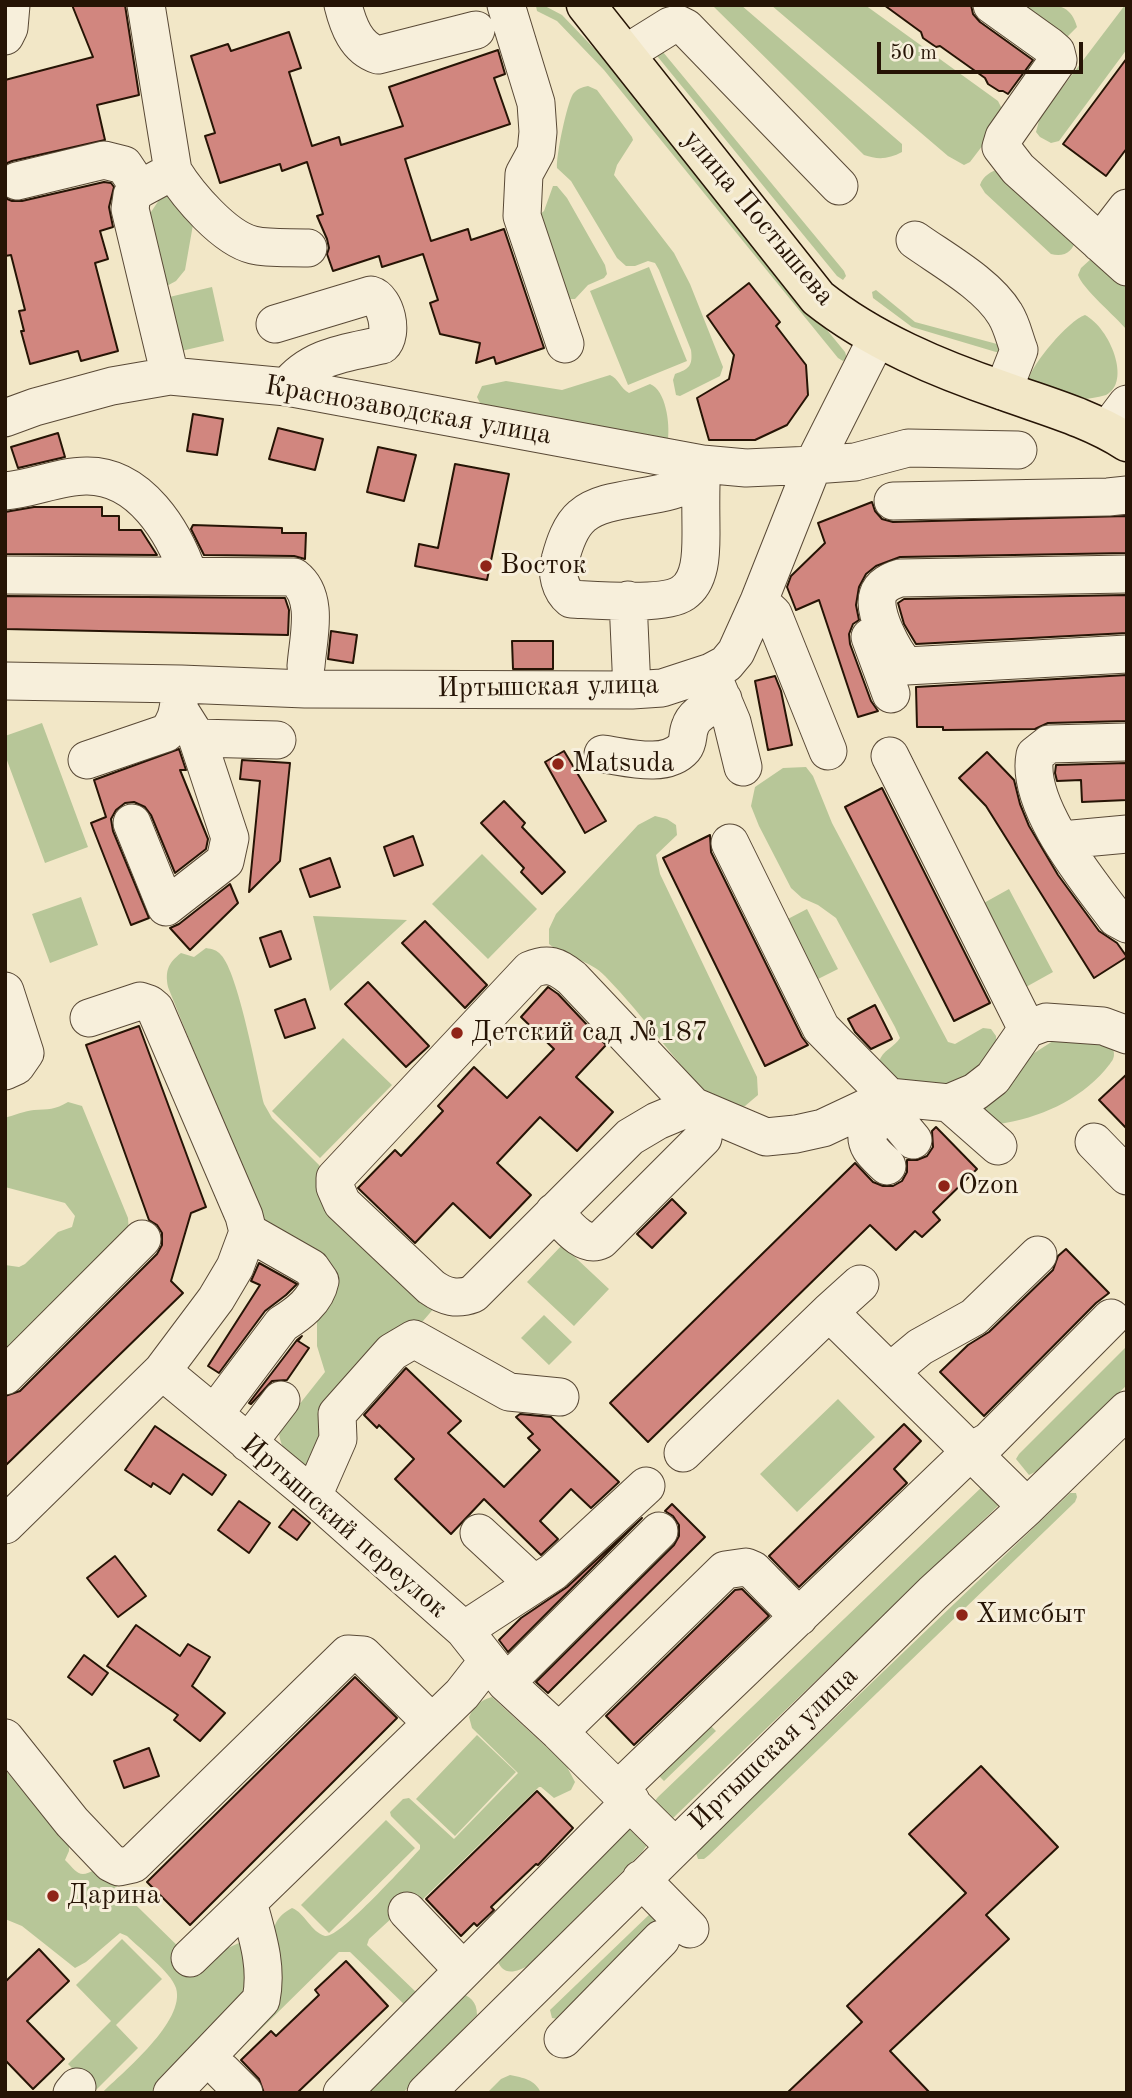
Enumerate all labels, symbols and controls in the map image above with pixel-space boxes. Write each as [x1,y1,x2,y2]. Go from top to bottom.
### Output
scale bar [880,28,1086,72]
text: 50 m [890,43,937,64]
street label: улица Постышева [675,123,841,313]
street label: Краснозаводская улица [262,369,554,453]
place label: Восток [500,549,587,583]
marker: Восток [478,558,494,574]
street label: Иртышская улица [437,668,659,706]
place label: Matsuda [572,747,675,781]
marker: Matsuda [550,756,566,772]
place label: Детский сад №187 [471,1016,708,1050]
marker: Детский сад №187 [449,1025,465,1041]
place label: Ozon [958,1169,1019,1203]
marker: Ozon [936,1178,952,1194]
street label: Иртышский переулок [234,1428,454,1626]
place label: Химсбыт [976,1598,1086,1632]
marker: Химсбыт [954,1607,970,1623]
street label: Иртышская улица [683,1660,865,1838]
place label: Дарина [67,1879,160,1913]
marker: Дарина [45,1888,61,1904]

